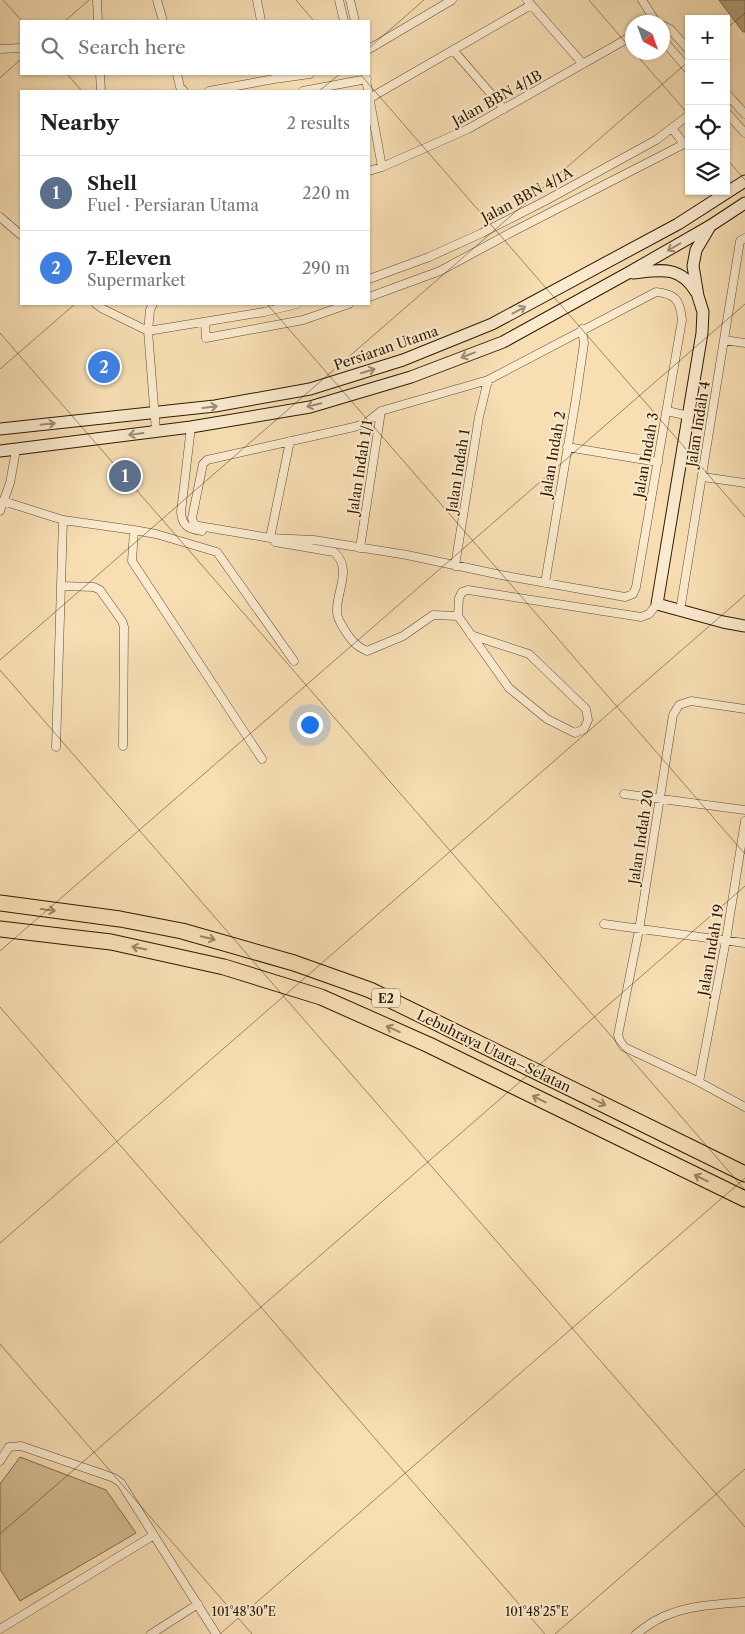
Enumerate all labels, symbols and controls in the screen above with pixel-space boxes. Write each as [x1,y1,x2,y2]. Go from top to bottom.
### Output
north arrow [625,15,670,60]
map controls [685,15,730,195]
button: + [685,15,730,60]
search box [20,20,370,75]
icon: search [38,34,66,62]
text: Search here [78,36,186,59]
button: − [685,60,730,105]
street label: Jalan BBN 4/1B [447,66,545,131]
button: locate [685,105,730,150]
text: Nearby [40,110,119,135]
text: 2 results [287,113,350,133]
button: layers [685,150,730,195]
street label: Jalan BBN 4/1A [476,163,576,228]
text: Shell [87,172,137,195]
text: 1 [52,183,60,203]
text: 220 m [302,183,350,203]
text: Fuel · Persiaran Utama [87,195,259,215]
one-way arrow [666,242,681,252]
text: 7-Eleven [87,247,172,270]
text: 2 [51,258,61,278]
text: 290 m [302,258,350,278]
text: Supermarket [87,270,185,290]
one-way arrow [511,305,526,315]
street label: Persiaran Utama [331,322,441,374]
pin: 2 [88,348,120,386]
one-way arrow [461,351,476,360]
one-way arrow [360,366,376,375]
street label: Jalan Indah 4 [682,380,714,470]
one-way arrow [202,401,218,411]
one-way arrow [306,401,322,411]
street label: Jalan Indah 2 [536,410,569,500]
street label: Jalan Indah 3 [629,411,662,501]
street label: Jalan Indah 1/1 [343,418,376,518]
one-way arrow [40,419,56,429]
street label: Jalan Indah 1 [442,428,474,516]
one-way arrow [128,429,144,439]
pin: 1 [109,457,141,495]
your location [297,712,323,738]
street label: Jalan Indah 20 [624,788,657,888]
street label: Jalan Indah 19 [694,903,728,999]
one-way arrow [40,905,56,915]
one-way arrow [200,934,216,943]
one-way arrow [131,943,147,952]
road number: E2 [372,988,400,1008]
street label: Lebuhraya Utara–Selatan [414,1006,574,1096]
one-way arrow [386,1023,401,1033]
one-way arrow [532,1094,547,1104]
one-way arrow [591,1098,606,1108]
one-way arrow [694,1173,709,1182]
text: 101°48'30"E [212,1604,276,1619]
text: 101°48'25"E [505,1604,569,1619]

